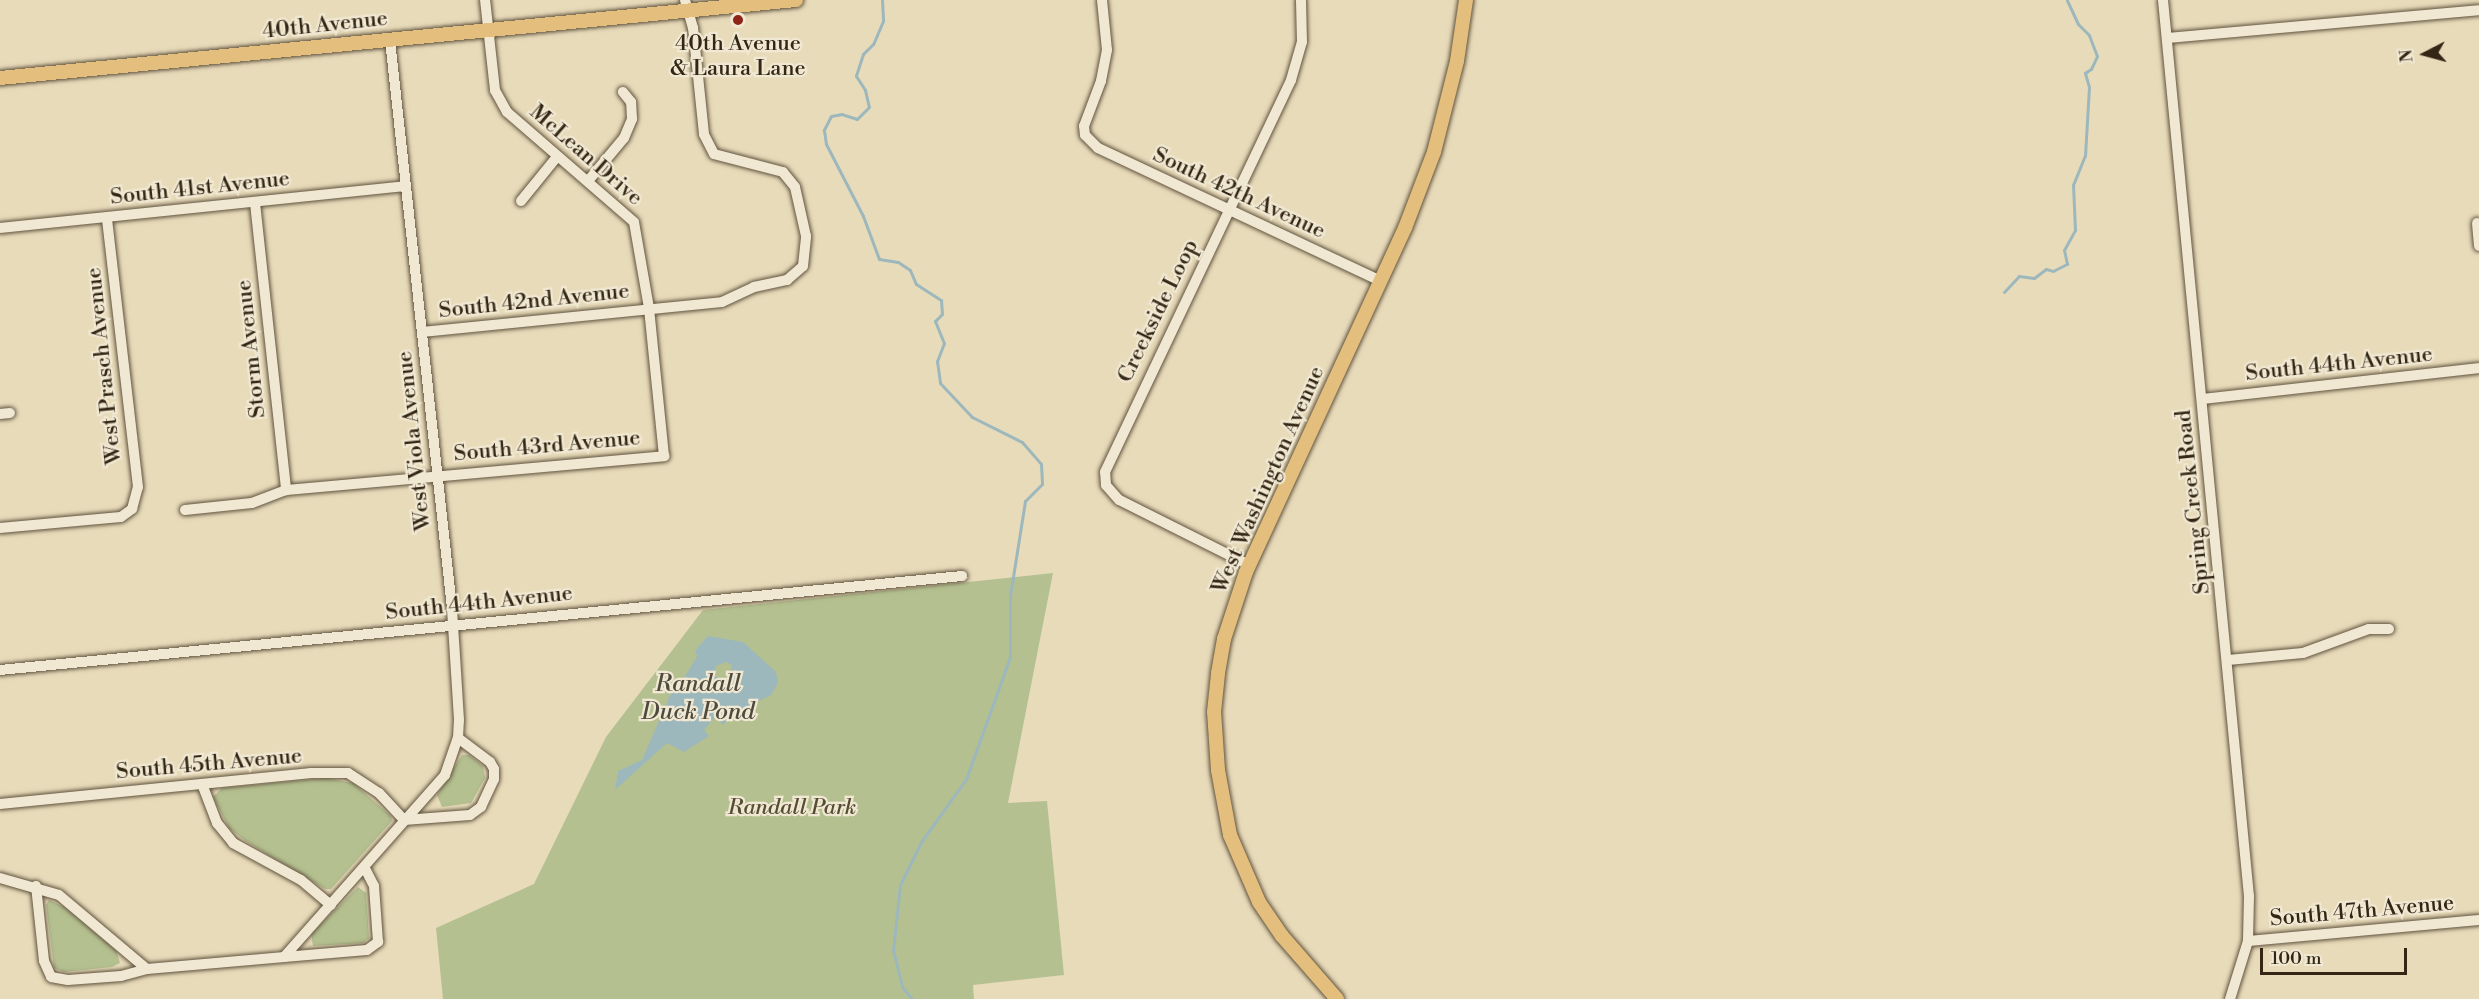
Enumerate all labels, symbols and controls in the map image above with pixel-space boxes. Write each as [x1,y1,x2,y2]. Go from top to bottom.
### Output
street label: 40th Avenue [261,5,389,45]
marker: 40th Avenue & Laura Lane [731,13,745,27]
north arrow [2395,24,2455,84]
place label: 40th Avenue & Laura Lane [670,30,806,82]
text: N [2396,49,2418,63]
street label: McLean Drive [524,99,648,211]
street label: South 42th Avenue [1149,142,1329,244]
street label: South 41st Avenue [109,165,291,211]
street label: Creekside Loop [1112,235,1204,387]
street label: West Prasch Avenue [81,266,127,466]
street label: South 42nd Avenue [437,278,631,324]
street label: Storm Avenue [231,279,271,419]
street label: South 44th Avenue [2244,341,2434,387]
street label: West Viola Avenue [391,350,437,532]
street label: West Washington Avenue [1206,362,1330,598]
street label: Spring Creek Road [2170,408,2216,596]
street label: South 43rd Avenue [453,425,641,467]
street label: South 44th Avenue [384,580,574,626]
water label: Randall Duck Pond [641,671,755,727]
street label: South 45th Avenue [115,743,303,785]
park label: Randall Park [728,795,856,821]
street label: South 47th Avenue [2269,890,2455,932]
scale bar [2263,936,2410,974]
text: 100 m [2271,947,2322,970]

